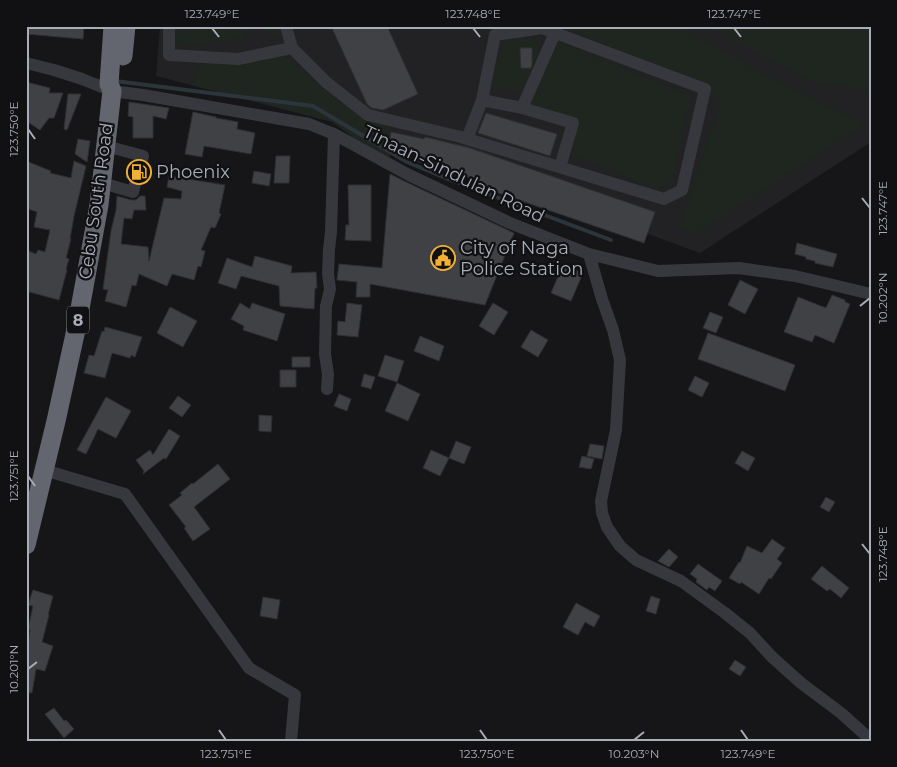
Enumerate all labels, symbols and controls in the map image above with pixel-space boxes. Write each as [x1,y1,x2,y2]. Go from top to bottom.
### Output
text: 123.749°E [185,6,239,21]
text: 123.748°E [445,6,501,21]
text: 123.747°E [707,6,761,21]
text: 123.750°E [6,102,21,156]
street label: Tinaan-Sindulan Road [360,120,548,228]
street label: Cebu South Road [74,121,118,281]
fuel station icon: Phoenix [126,159,152,185]
place label: Phoenix [156,161,230,183]
text: 123.747°E [875,181,890,235]
place label: City of Naga Police Station [460,237,583,280]
public building icon: City of Naga Police Station [430,245,456,271]
text: 10.202°N [875,272,890,324]
road number: 8 [67,306,89,334]
text: 123.751°E [6,450,21,502]
text: 123.748°E [875,526,890,582]
text: 10.201°N [6,645,21,693]
text: 123.751°E [200,746,252,761]
text: 123.750°E [460,746,514,761]
text: 10.203°N [609,746,659,761]
text: 123.749°E [721,746,775,761]

